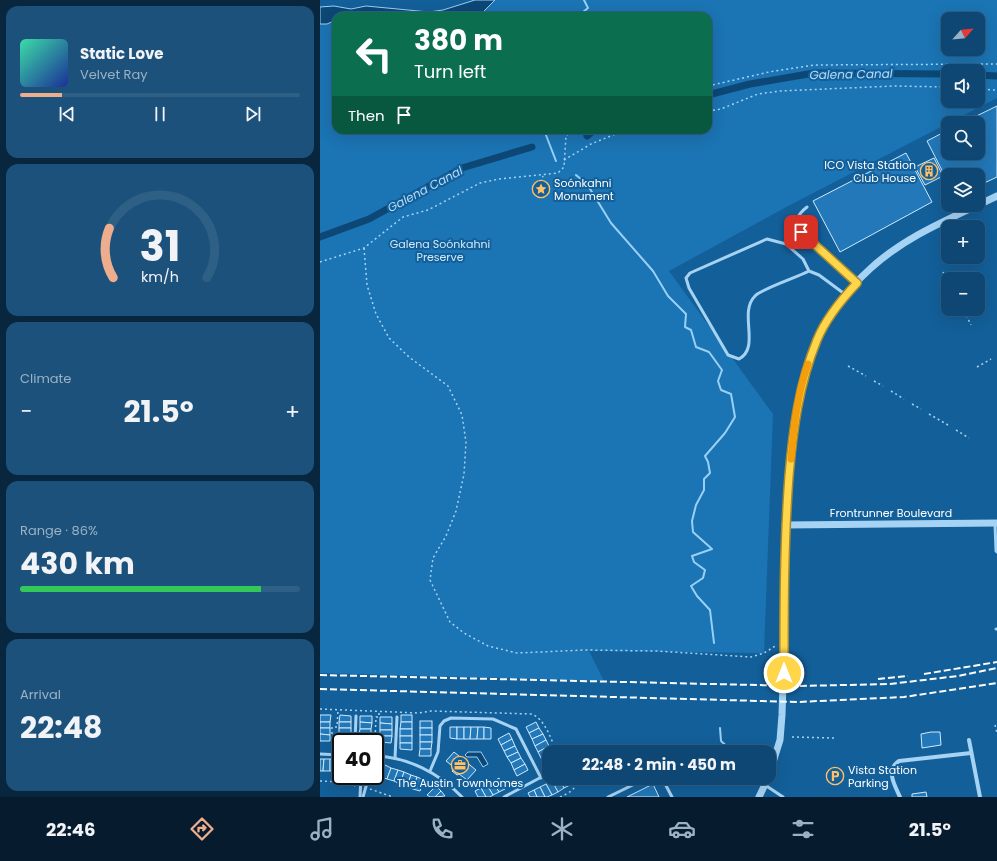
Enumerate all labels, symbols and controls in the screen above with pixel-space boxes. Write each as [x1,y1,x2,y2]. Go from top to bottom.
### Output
north arrow [941,12,985,56]
map controls [941,12,985,316]
text: 380 m [414,21,503,60]
icon: left [348,28,400,80]
text: Static Love [80,43,164,64]
text: Turn left [414,59,486,84]
button: sound [941,64,985,108]
text: Velvet Ray [80,65,148,84]
water label: Galena Canal [809,65,893,83]
icon: previous [56,103,78,125]
icon: pause [149,103,171,125]
icon: next [242,103,264,125]
icon: arrive [393,104,415,126]
text: Then [348,105,385,126]
button: search [941,116,985,160]
place label: ICO Vista Station Club House [824,157,916,186]
building icon: ICO Vista Station Club House [919,161,939,181]
water label: Galena Canal [384,162,466,216]
button: layers [941,168,985,212]
place label: Soónkahni Monument [554,175,614,204]
place icon: Soónkahni Monument [531,179,551,199]
pin [784,215,818,249]
text: 31 [140,217,180,276]
button: + [941,220,985,264]
icon: arrive [790,221,812,243]
park label: Galena Soónkahni Preserve [390,236,490,265]
text: km/h [141,267,179,287]
button: − [941,272,985,316]
text: Climate [20,369,71,388]
text: 21.5° [123,390,194,433]
text: − [20,396,32,427]
text: + [285,396,300,427]
street label: Frontrunner Boulevard [830,505,952,521]
text: Range · 86% [20,521,98,540]
text: 430 km [20,542,135,585]
position arrow [763,652,805,694]
text: Arrival [20,685,61,704]
text: 22:48 [20,706,103,749]
speed limit sign: 40 [332,733,384,785]
text: 22:48 · 2 min · 450 m [582,754,736,775]
office icon: The Austin Townhomes [450,755,470,775]
place label: Vista Station Parking [848,762,917,791]
parking icon: Vista Station Parking [825,766,845,786]
place label: The Austin Townhomes [397,775,524,791]
icon: directions [188,815,216,843]
icon: music [308,815,336,843]
icon: phone [428,815,456,843]
icon: climate [548,815,576,843]
icon: car [668,815,696,843]
icon: filters [789,815,817,843]
text: 22:46 [46,817,95,842]
text: 21.5° [909,817,951,842]

